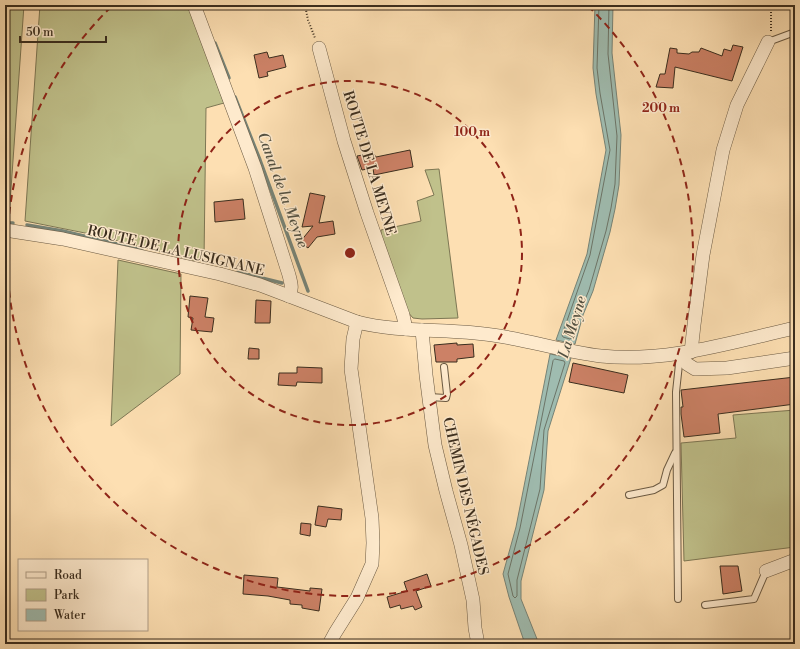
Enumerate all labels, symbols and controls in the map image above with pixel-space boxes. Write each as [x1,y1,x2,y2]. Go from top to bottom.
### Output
scale bar [20,18,106,44]
text: 50 m [26,25,54,40]
street label: ROUTE DE LA MEYNE [338,89,400,238]
text: 200 m [642,101,680,116]
text: 100 m [454,125,490,140]
water label: Canal de la Meyne [253,130,312,251]
street label: ROUTE DE LA LUSIGNANE [85,222,266,280]
centre of rings [343,246,357,260]
water label: La Meyne [554,294,591,361]
street label: CHEMIN DES NÉGADES [438,415,494,577]
legend [18,559,148,631]
text: Road [54,568,82,583]
text: Park [54,588,80,603]
text: Water [53,608,86,623]

